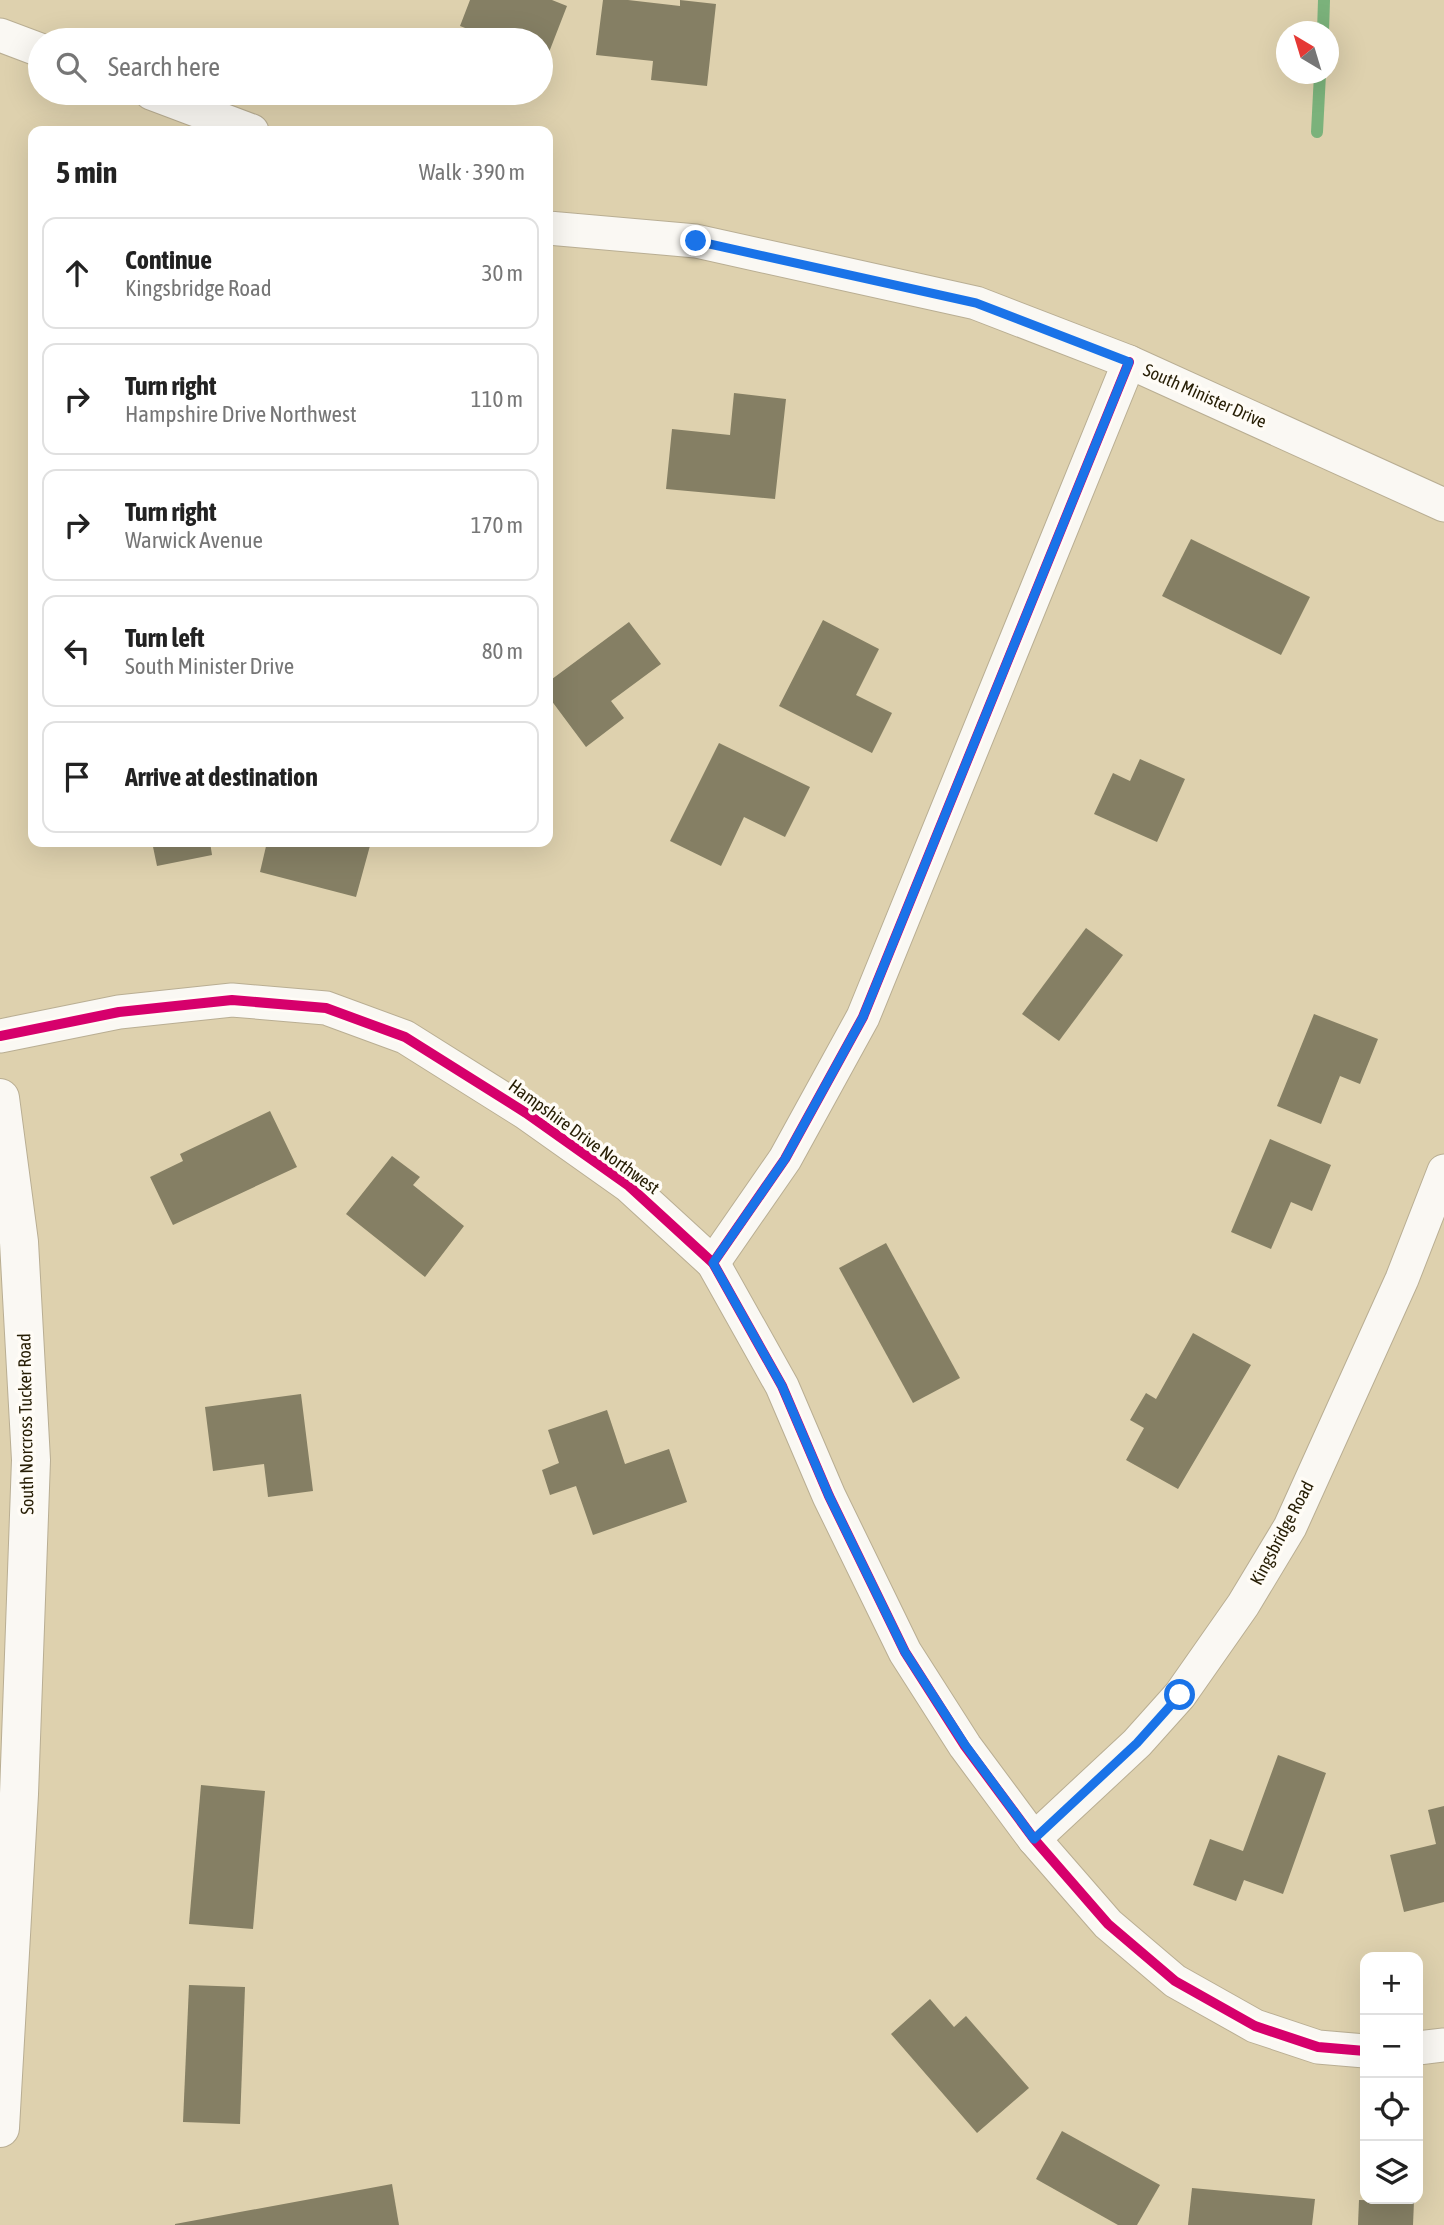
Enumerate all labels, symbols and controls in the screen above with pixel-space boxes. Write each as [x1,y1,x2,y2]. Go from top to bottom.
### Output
north arrow [1276,21,1339,84]
search box [28,28,553,105]
icon: search [52,48,90,86]
text: Search here [108,52,220,82]
text: 5 min [56,155,117,189]
text: Walk · 390 m [419,159,525,185]
route end [680,225,711,256]
text: Continue [125,245,212,275]
icon: ahead [58,254,96,292]
text: 30 m [482,260,523,286]
text: Kingsbridge Road [125,275,272,301]
street label: South Minister Drive [1140,359,1270,432]
text: Turn right [125,371,216,401]
icon: right [58,380,96,418]
text: 110 m [471,386,523,412]
text: Hampshire Drive Northwest [125,401,357,427]
text: Turn right [125,497,216,527]
icon: right [58,506,96,544]
text: 170 m [471,512,523,538]
text: Warwick Avenue [125,527,263,553]
text: Turn left [125,623,205,653]
icon: left [58,632,96,670]
text: 80 m [482,638,523,664]
text: South Minister Drive [125,653,294,679]
icon: arrive [58,758,96,796]
text: Arrive at destination [125,762,318,792]
street label: Hampshire Drive Northwest [505,1075,664,1198]
street label: South Norcross Tucker Road [13,1333,38,1515]
street label: Kingsbridge Road [1245,1477,1318,1588]
route start [1164,1679,1195,1710]
map controls [1360,1952,1423,2204]
button: + [1360,1952,1423,2015]
button: − [1360,2015,1423,2078]
button: locate [1360,2078,1423,2141]
button: layers [1360,2141,1423,2204]

